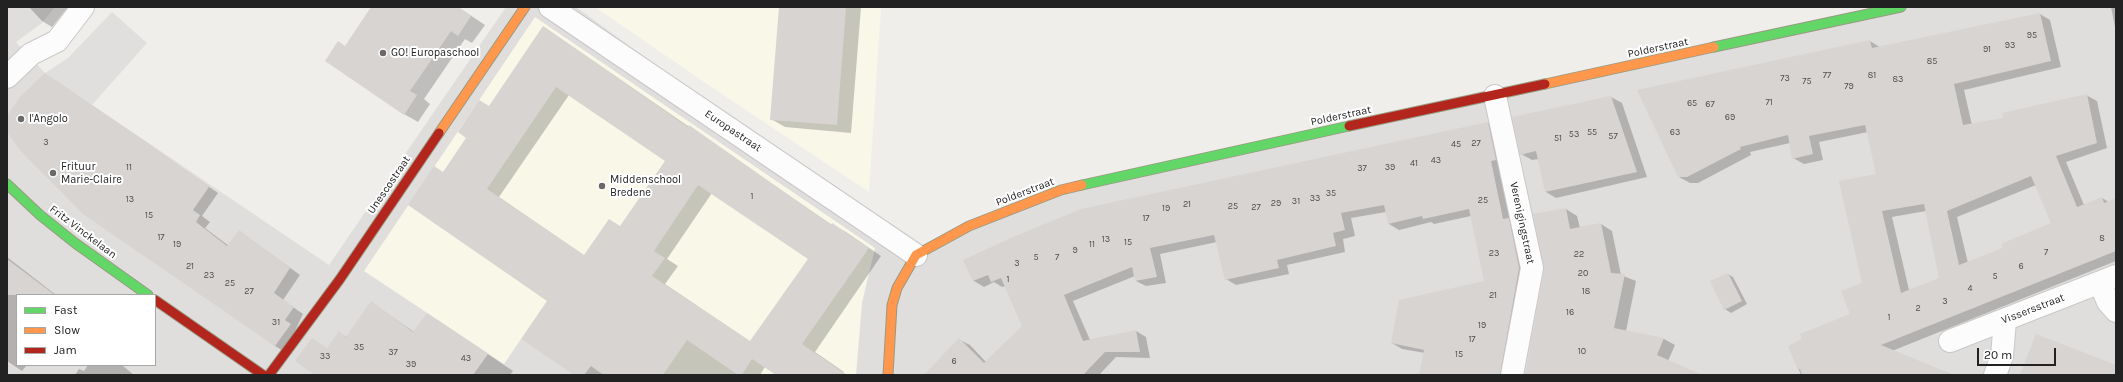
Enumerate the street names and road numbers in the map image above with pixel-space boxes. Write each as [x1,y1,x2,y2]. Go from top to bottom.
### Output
street label: Polderstraat [1627,35,1689,61]
street label: Polderstraat [1310,103,1372,129]
street label: Europastraat [702,107,764,155]
street label: Unescostraat [365,154,413,216]
street label: Polderstraat [994,175,1056,209]
street label: Verenigingstraat [1507,181,1537,265]
street label: Fritz Vinckelaan [47,203,119,261]
street label: Vissersstraat [2000,291,2066,327]

